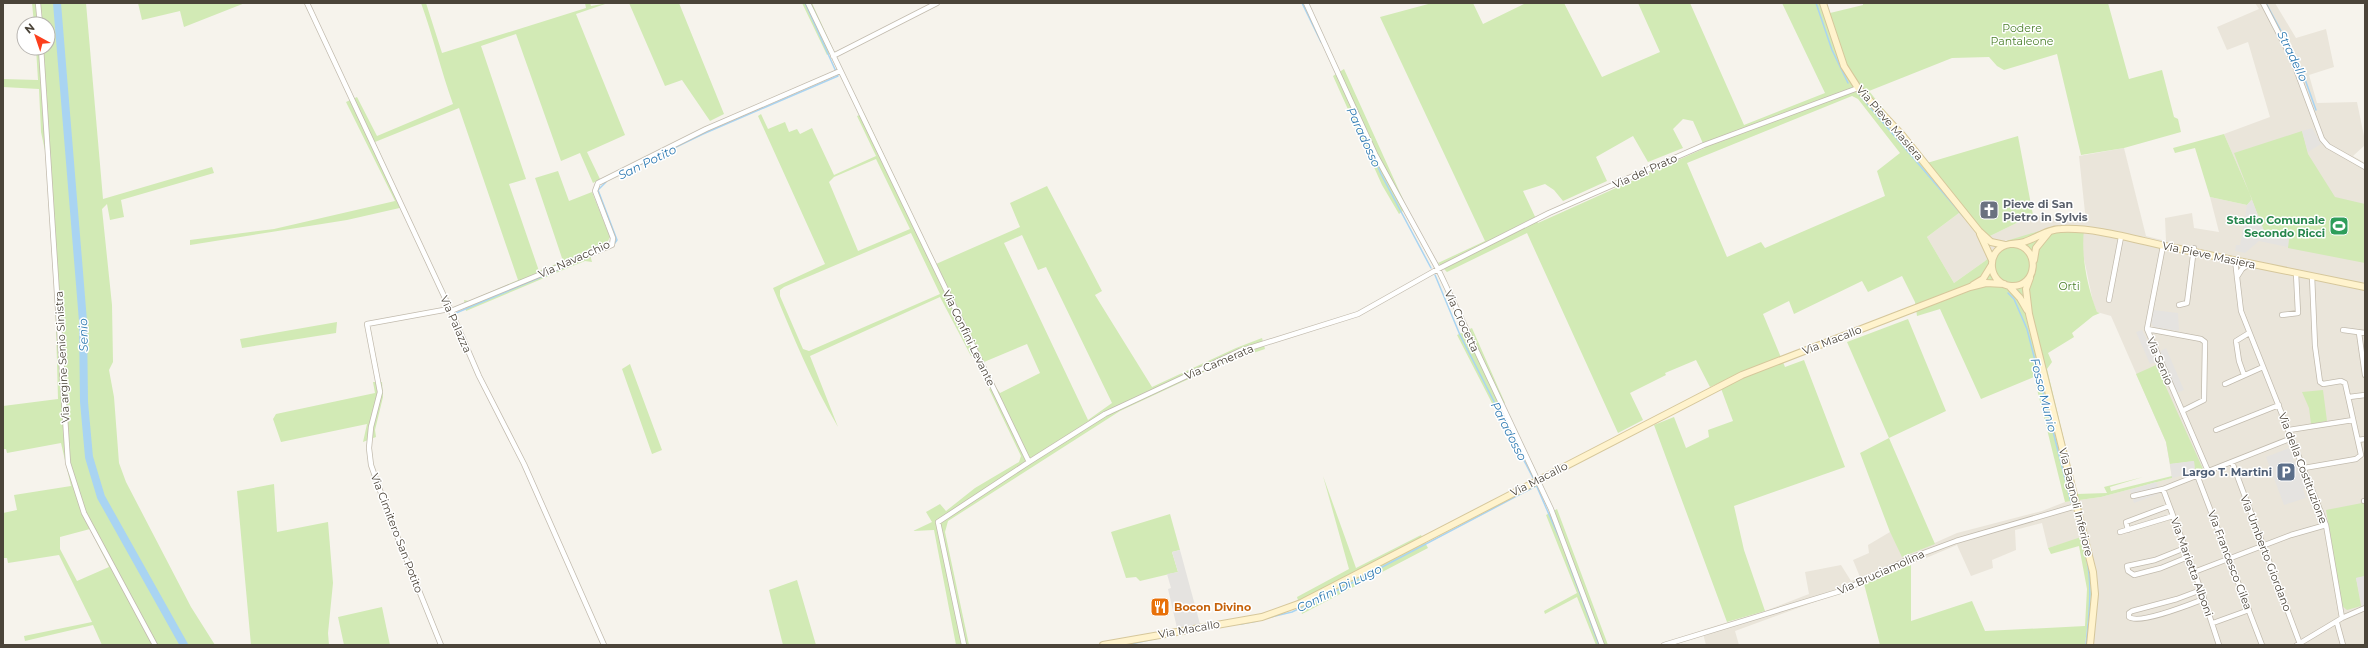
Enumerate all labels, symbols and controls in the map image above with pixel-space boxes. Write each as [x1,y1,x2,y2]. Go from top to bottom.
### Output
north arrow [16,16,56,56]
text: N [22,20,37,37]
park label: Podere Pantaleone [1991,21,2054,48]
water label: Stradello [2274,28,2312,84]
street label: Via Pieve Masiera [1854,83,1926,163]
water label: Paradosso [1344,105,1385,170]
water label: San Potito [615,141,679,183]
street label: Via del Prato [1611,151,1679,191]
place label: Pieve di San Pietro in Sylvis [2003,197,2088,224]
church icon: Pieve di San Pietro in Sylvis [1978,199,2000,221]
place label: Stadio Comunale Secondo Ricci [2227,213,2325,240]
sports icon: Stadio Comunale Secondo Ricci [2328,215,2350,237]
street label: Via Navacchio [536,237,612,281]
street label: Via Pieve Masiera [2161,238,2257,272]
park label: Orti [2058,279,2080,293]
street label: Via Confini Levante [940,288,998,389]
street label: Via Crocetta [1442,288,1482,354]
street label: Via argine Senio Sinistra [52,291,72,423]
street label: Via Palazza [437,293,475,355]
water label: Senio [75,318,91,352]
street label: Via Macallo [1800,322,1864,358]
street label: Via Senio [2144,335,2176,387]
street label: Via Camerata [1182,341,1256,383]
water label: Fosso Munio [2028,356,2061,434]
water label: Paradosso [1488,399,1530,463]
street label: Via della Costituzione [2275,411,2331,526]
street label: Via Bagnoli Inferiore [2056,446,2096,558]
street label: Via Macallo [1508,459,1570,499]
parking icon: Largo T. Martini [2275,461,2297,483]
place label: Largo T. Martini [2182,465,2272,479]
street label: Via Cimitero San Potito [368,471,426,595]
street label: Via Umberto Giordano [2237,493,2295,613]
street label: Via Francesco Cilea [2205,508,2255,612]
street label: Via Marietta Alboni [2168,516,2216,618]
street label: Via Bruciamolina [1835,547,1927,597]
water label: Confini Di Lugo [1294,561,1384,615]
restaurant icon: Bocon Divino [1149,596,1171,618]
place label: Bocon Divino [1174,600,1251,614]
street label: Via Macallo [1157,617,1221,641]

